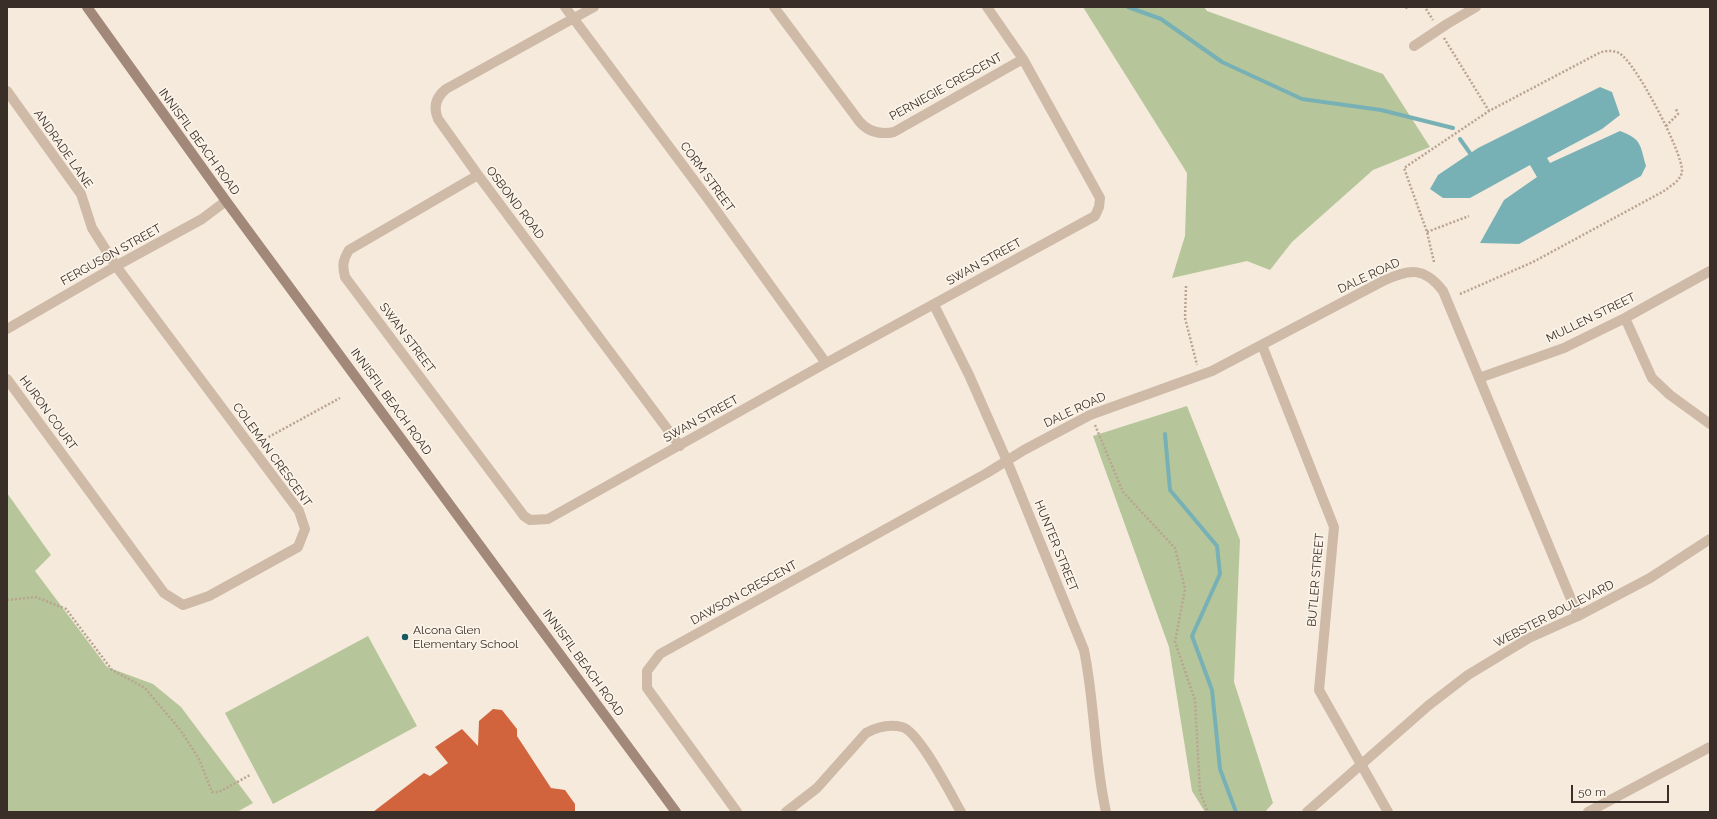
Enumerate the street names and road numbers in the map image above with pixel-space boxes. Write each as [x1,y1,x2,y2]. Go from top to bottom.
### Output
street label: PERNIEGIE CRESCENT [887,50,1005,124]
street label: INNISFIL BEACH ROAD [155,86,243,198]
street label: ANDRADE LANE [31,107,95,191]
street label: CORM STREET [677,139,737,215]
street label: OSBOND ROAD [483,164,547,242]
street label: FERGUSON STREET [58,221,164,289]
street label: SWAN STREET [944,235,1024,289]
street label: DALE ROAD [1336,255,1402,297]
street label: MULLEN STREET [1544,290,1638,346]
street label: SWAN STREET [376,300,438,376]
street label: INNISFIL BEACH ROAD [347,346,435,458]
street label: HURON COURT [16,373,80,453]
street label: DALE ROAD [1042,389,1108,431]
street label: SWAN STREET [661,392,741,446]
street label: COLEMAN CRESCENT [229,400,315,510]
street label: HUNTER STREET [1031,498,1081,594]
street label: BUTLER STREET [1305,533,1327,627]
street label: DAWSON CRESCENT [688,558,800,628]
street label: WEBSTER BOULEVARD [1491,577,1617,651]
street label: INNISFIL BEACH ROAD [539,607,627,719]

